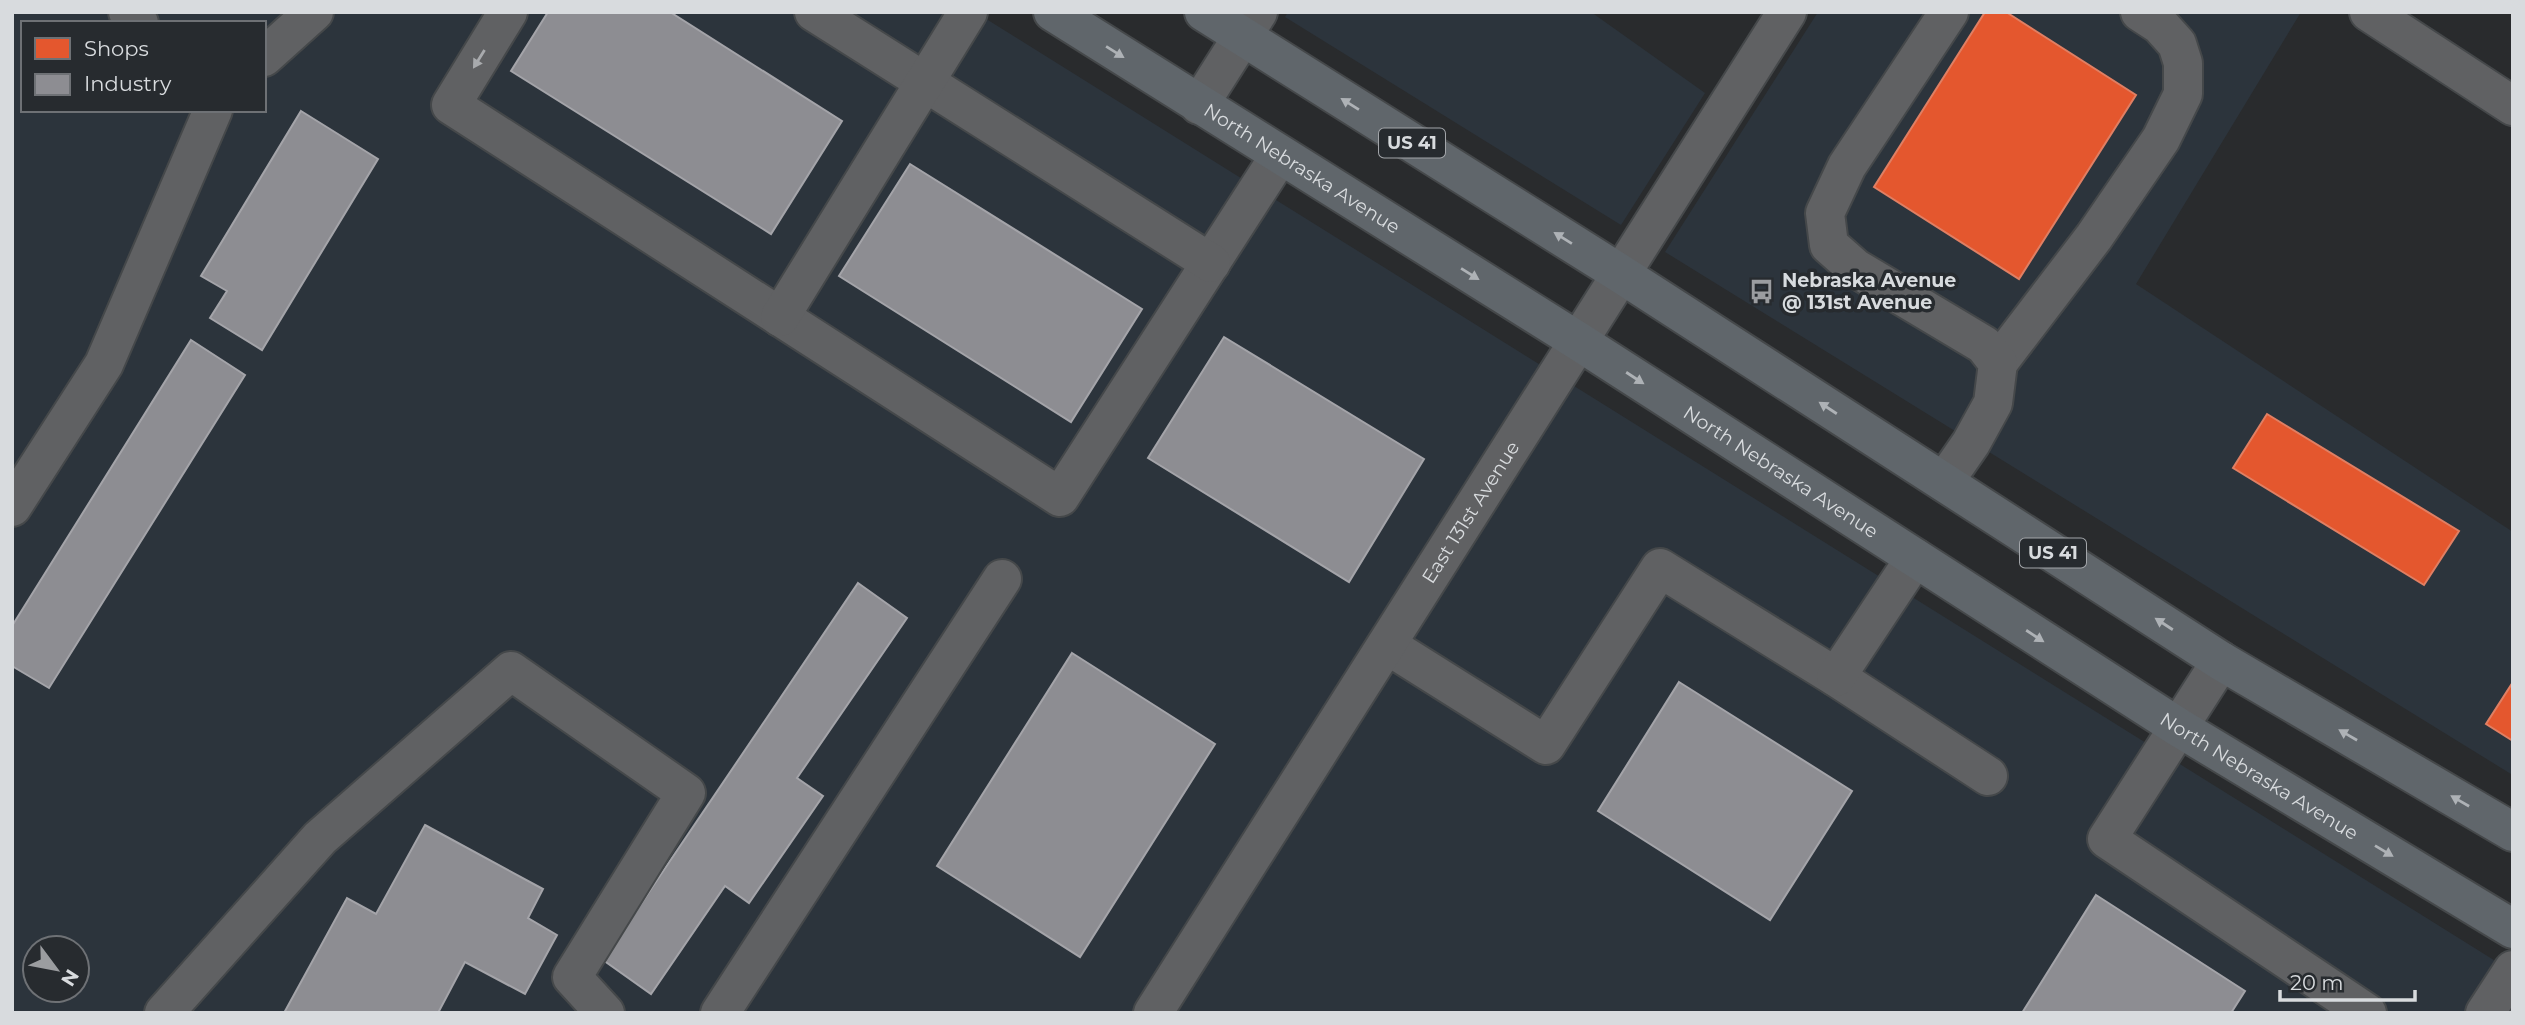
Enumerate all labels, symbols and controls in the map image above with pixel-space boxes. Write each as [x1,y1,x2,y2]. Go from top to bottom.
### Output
legend [21,21,266,112]
text: Shops [84,36,149,61]
one-way arrow [1106,45,1125,58]
one-way arrow [473,49,486,68]
text: Industry [84,71,172,96]
street label: North Nebraska Avenue [1200,98,1404,238]
one-way arrow [1340,98,1359,111]
road number: US 41 [1379,128,1445,158]
one-way arrow [1553,231,1573,244]
one-way arrow [1460,267,1480,280]
place label: Nebraska Avenue @ 131st Avenue [1782,269,1956,314]
bus stop icon: Nebraska Avenue @ 131st Avenue [1748,277,1776,305]
one-way arrow [1626,372,1645,385]
street label: North Nebraska Avenue [1679,400,1883,543]
one-way arrow [1818,401,1838,414]
street label: East 131st Avenue [1417,437,1524,587]
road number: US 41 [2020,538,2086,568]
one-way arrow [2154,617,2173,630]
one-way arrow [2025,629,2045,642]
street label: North Nebraska Avenue [2156,707,2363,845]
one-way arrow [2339,729,2358,742]
one-way arrow [2450,795,2469,807]
one-way arrow [2374,845,2393,858]
north arrow [21,934,91,1004]
scale bar [2280,958,2415,1002]
text: N [56,965,84,990]
text: 20 m [2290,970,2344,995]

